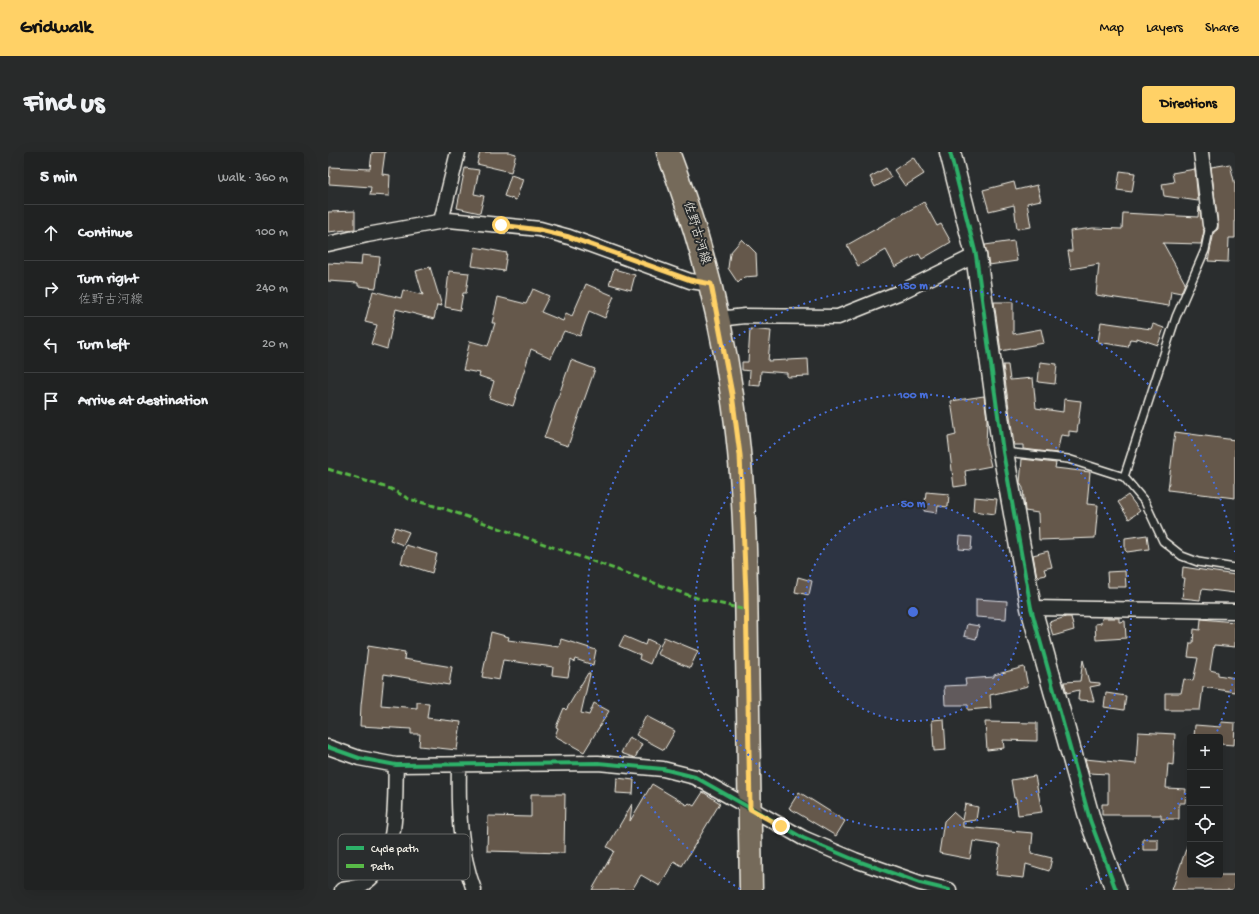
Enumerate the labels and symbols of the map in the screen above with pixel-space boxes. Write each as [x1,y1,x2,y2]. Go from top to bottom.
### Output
street label: 佐野古河線 [679,199,714,267]
route start [492,216,510,234]
text: 150 m [897,280,928,294]
text: 100 m [897,389,928,403]
text: 50 m [901,498,926,512]
centre of rings [906,605,920,619]
route end [772,817,790,835]
legend [338,834,470,880]
text: Cycle path [371,844,419,856]
text: Path [370,862,394,874]

